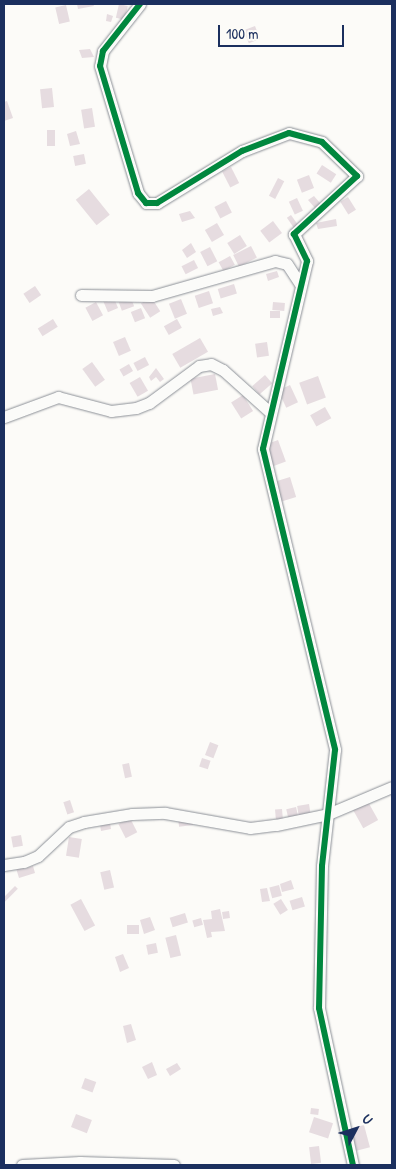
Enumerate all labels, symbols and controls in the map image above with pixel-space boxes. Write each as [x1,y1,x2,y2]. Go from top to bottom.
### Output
scale bar [221,15,347,47]
text: 100 m [226,23,259,44]
north arrow [331,1104,381,1154]
text: U [358,1110,378,1128]

